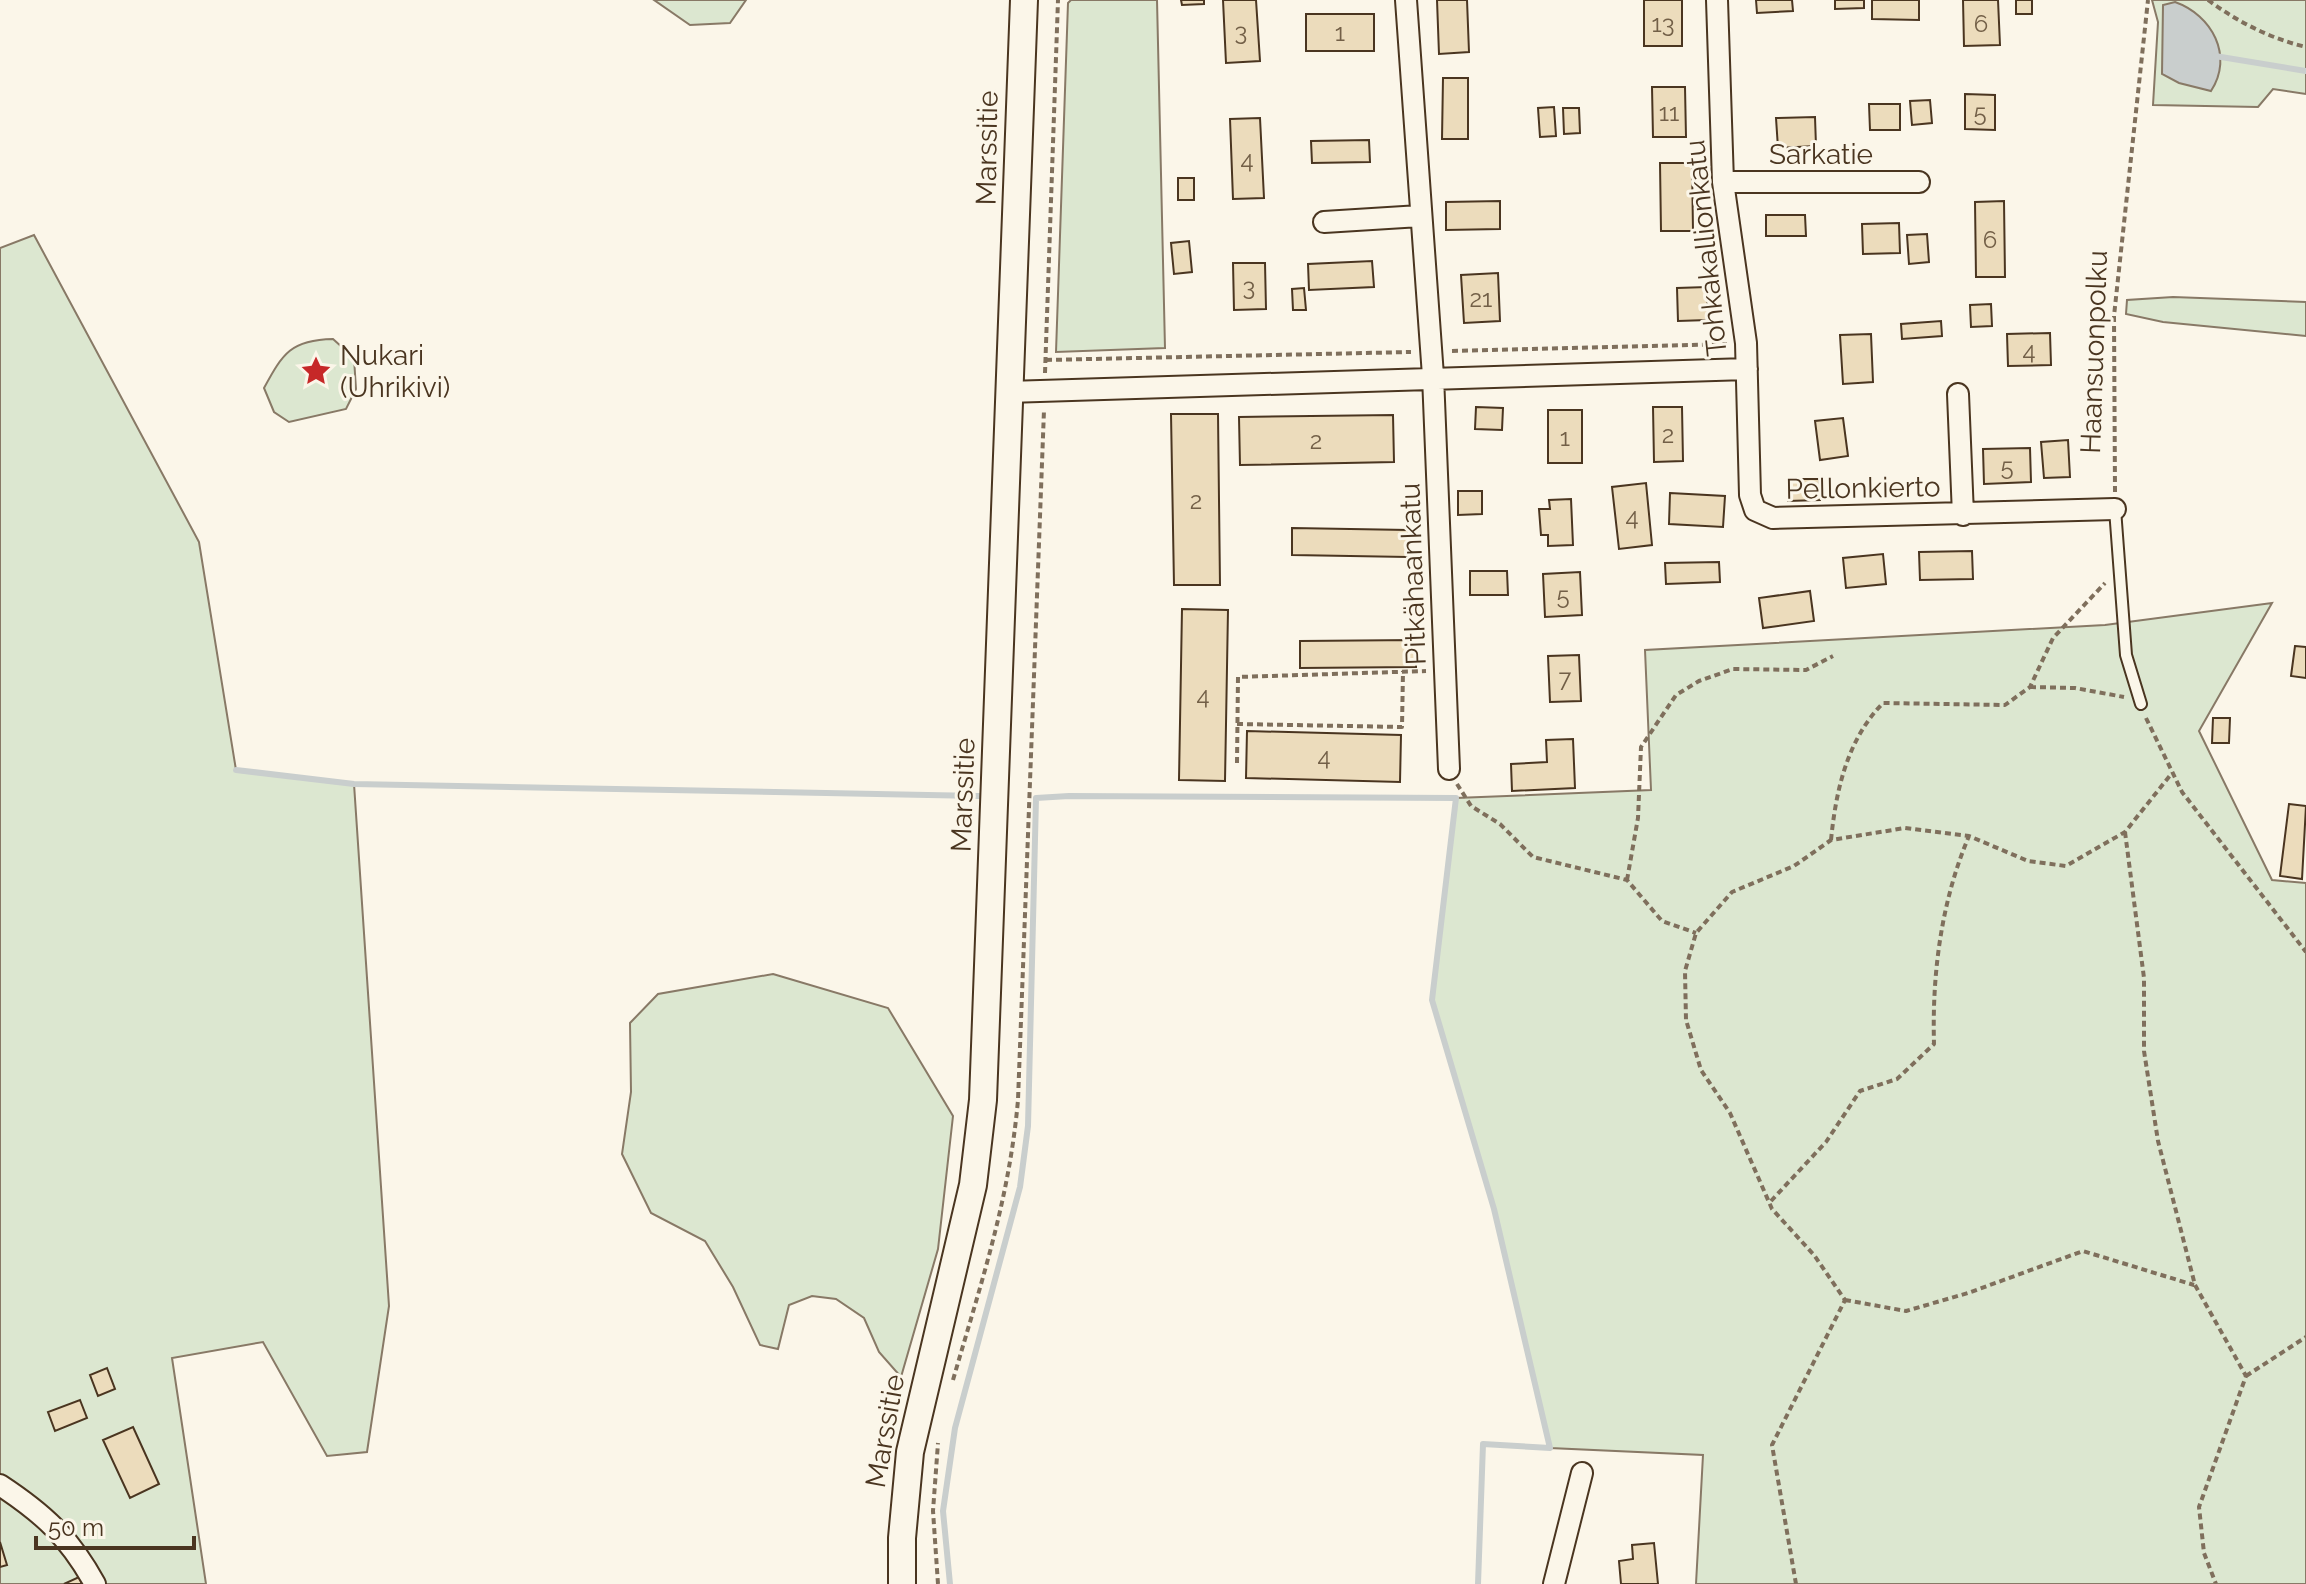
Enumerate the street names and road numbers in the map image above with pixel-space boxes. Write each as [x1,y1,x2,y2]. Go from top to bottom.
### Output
street label: Marssitie [970,90,1004,206]
street label: Tohkakallionkatu [1678,138,1734,358]
street label: Sarkatie [1769,138,1873,171]
street label: Haansuonpolku [2074,250,2114,454]
street label: Pellonkierto [1785,470,1941,506]
street label: Pitkähaankatu [1393,482,1433,666]
street label: Marssitie [945,737,981,853]
street label: Marssitie [859,1372,911,1490]

